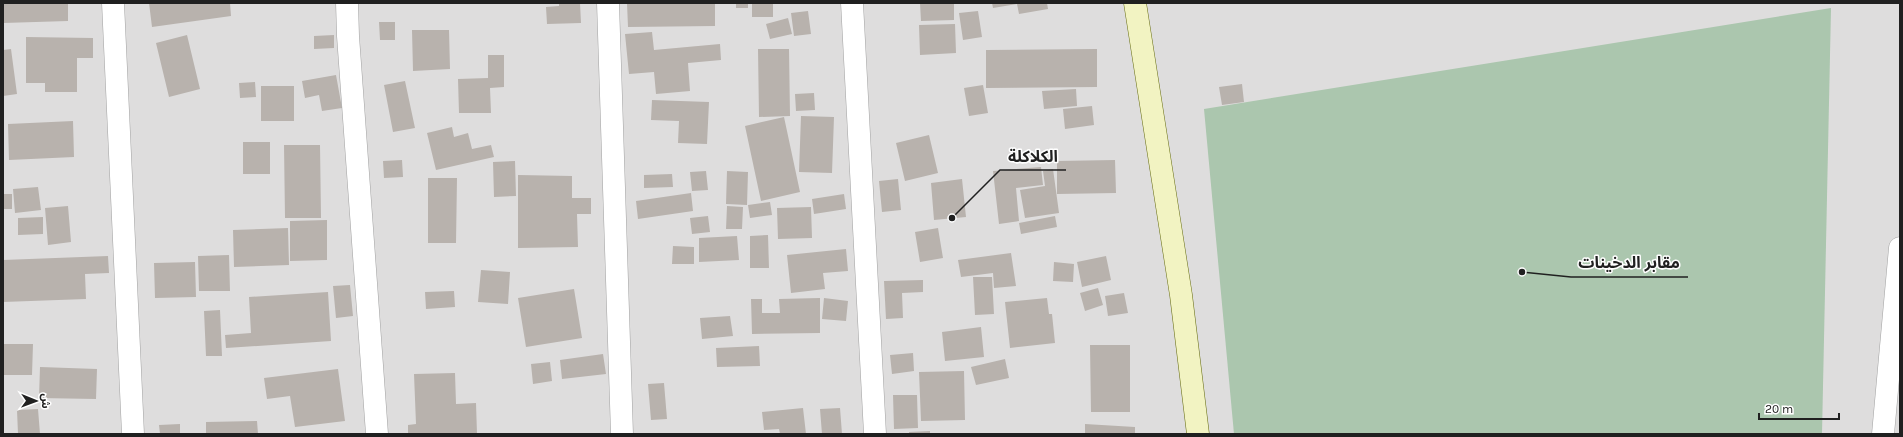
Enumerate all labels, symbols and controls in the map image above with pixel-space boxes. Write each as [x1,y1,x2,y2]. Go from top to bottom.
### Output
callout: الكلاكلة [1000,142,1066,170]
text: الكلاكلة [1008,147,1058,166]
callout: مقابر الدخينات [1571,249,1688,277]
text: مقابر الدخينات [1578,253,1680,272]
north arrow [16,381,56,421]
text: ش [39,394,52,409]
scale bar [1759,395,1839,421]
text: 20 m [1765,402,1793,416]

